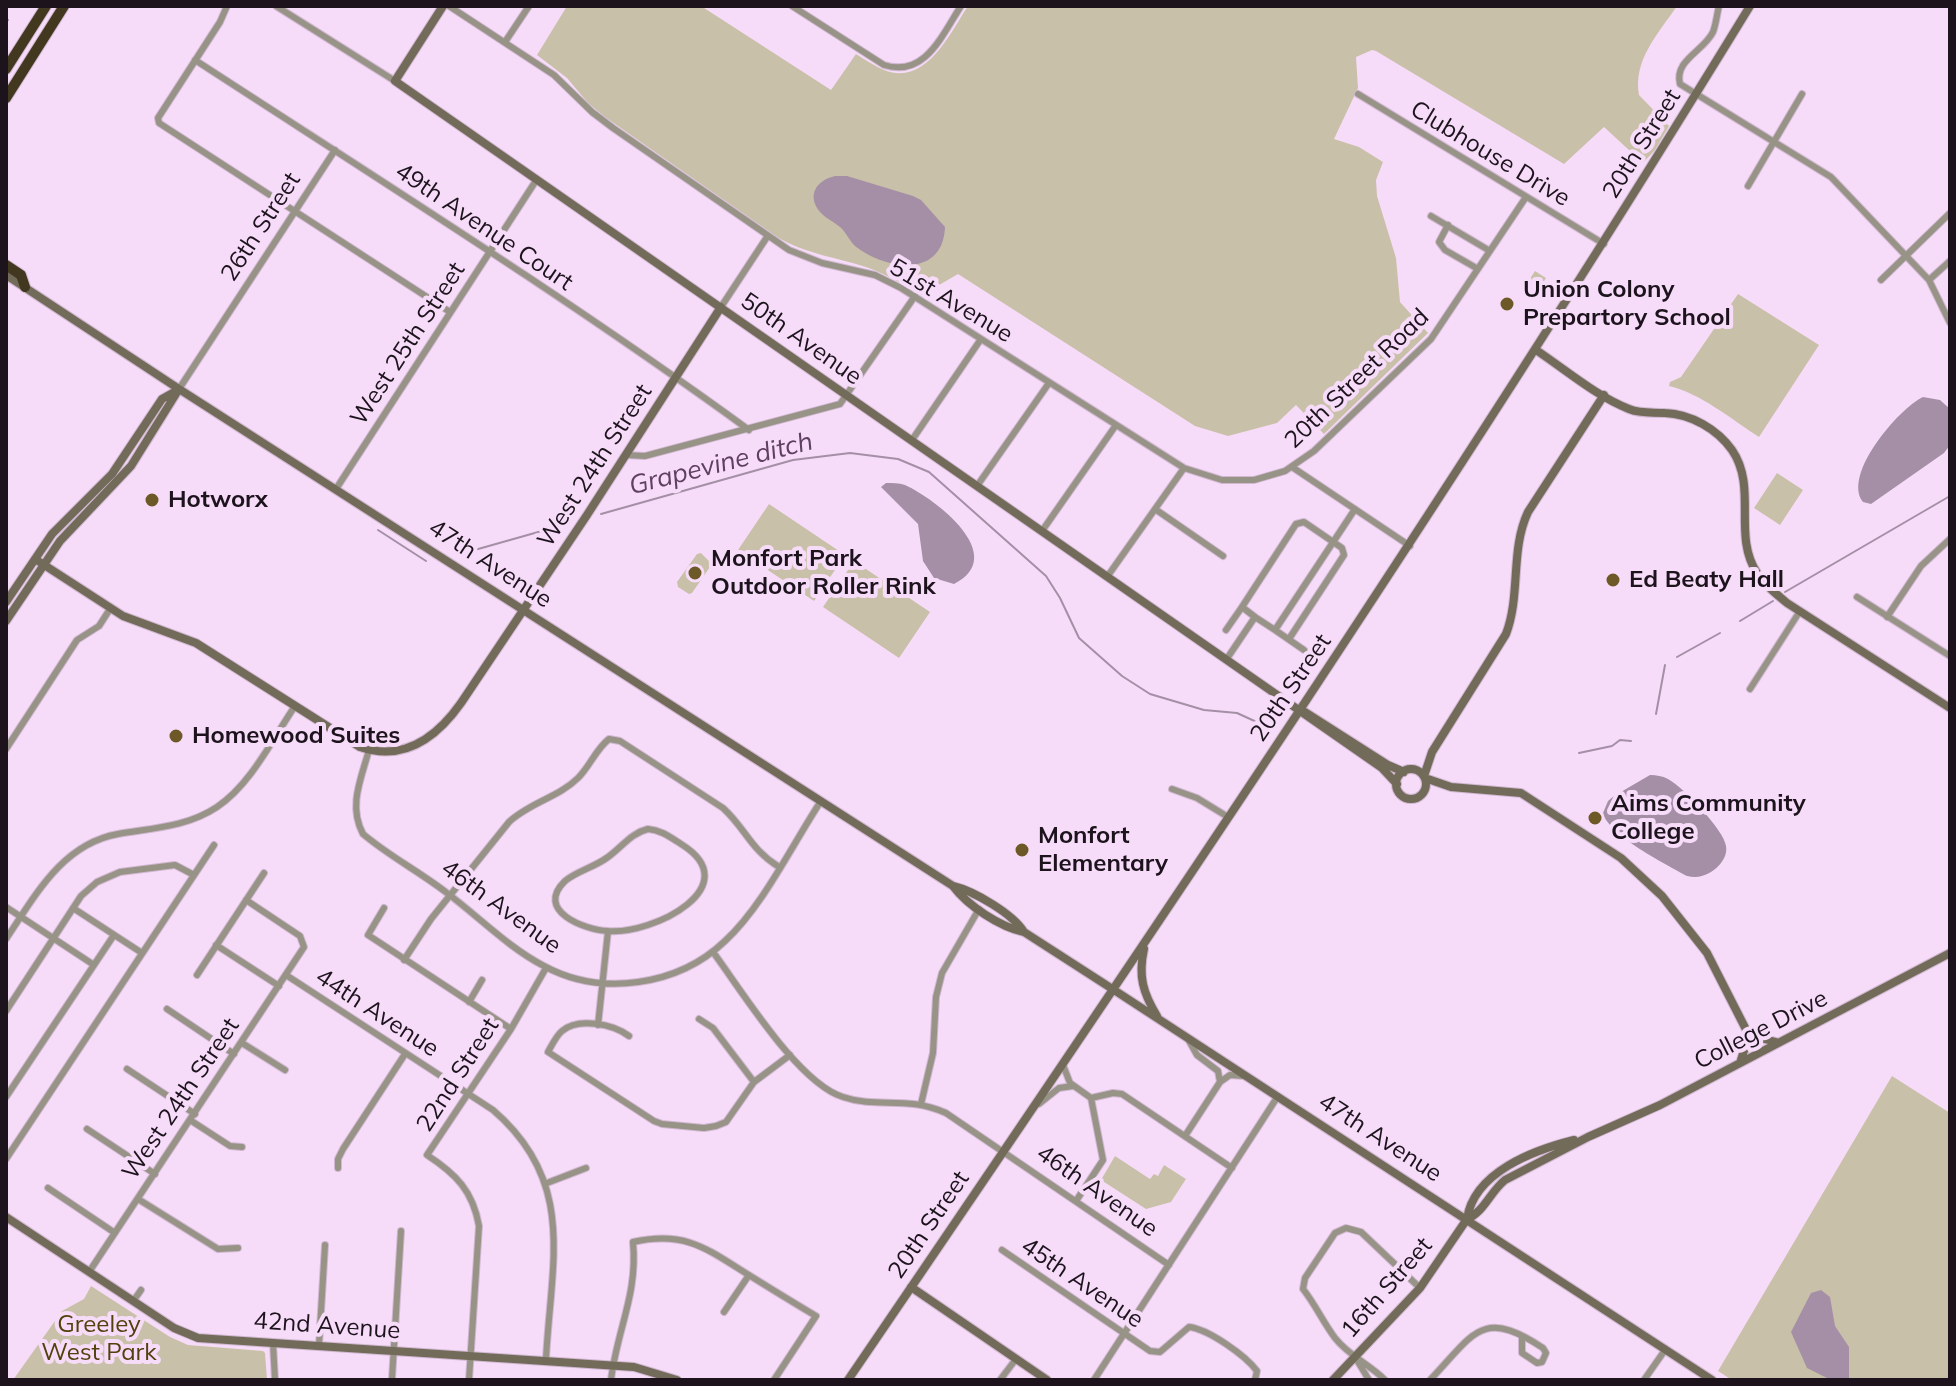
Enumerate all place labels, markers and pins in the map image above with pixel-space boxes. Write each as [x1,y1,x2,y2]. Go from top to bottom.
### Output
place label: Union Colony Prepartory School [1523,276,1731,332]
marker: Union Colony Prepartory School [1498,295,1516,313]
place label: Hotworx [168,486,268,514]
marker: Hotworx [143,491,161,509]
place label: Monfort Park Outdoor Roller Rink [711,545,936,601]
marker: Monfort Park Outdoor Roller Rink [686,564,704,582]
place label: Ed Beaty Hall [1629,566,1784,594]
marker: Ed Beaty Hall [1604,571,1622,589]
place label: Homewood Suites [192,722,400,750]
marker: Homewood Suites [167,727,185,745]
place label: Aims Community College [1611,790,1806,846]
marker: Aims Community College [1586,809,1604,827]
place label: Monfort Elementary [1038,822,1168,878]
marker: Monfort Elementary [1013,841,1031,859]

